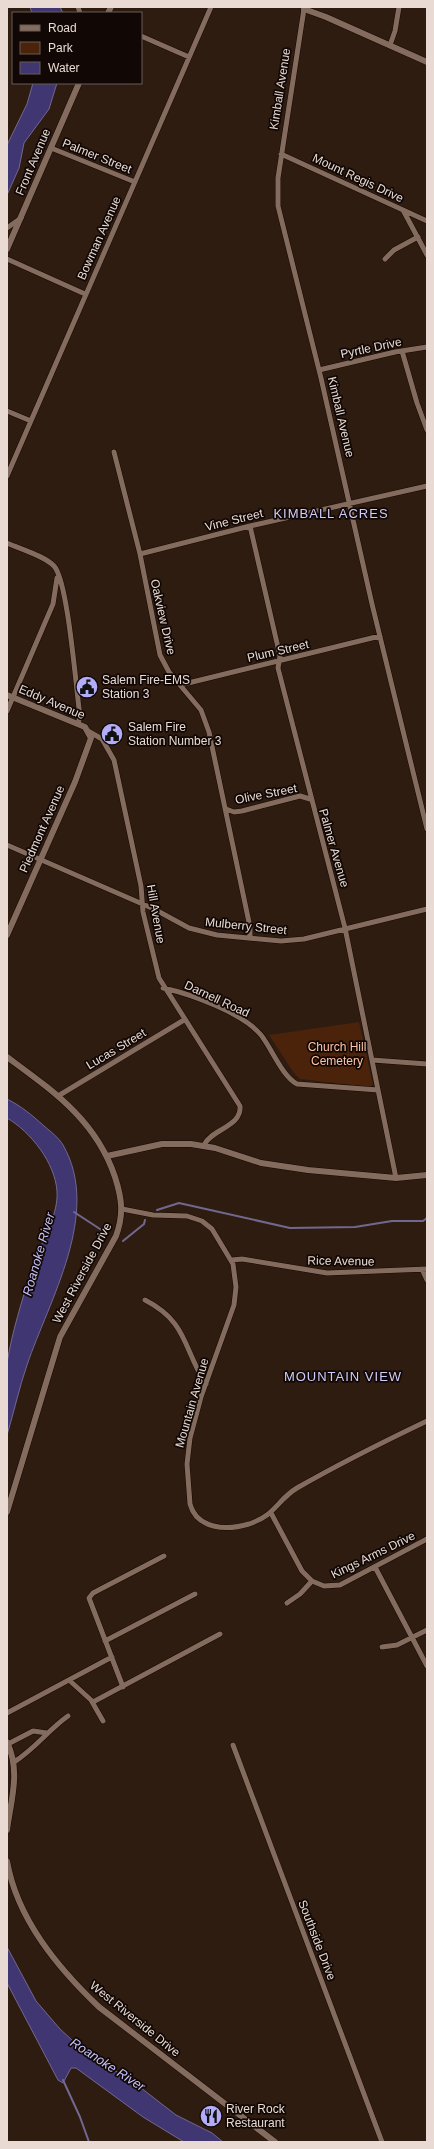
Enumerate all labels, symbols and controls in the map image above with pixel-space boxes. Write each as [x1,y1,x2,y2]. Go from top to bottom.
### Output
legend [12,12,142,84]
text: Road [48,21,77,35]
text: Park [48,41,74,55]
street label: Kimball Avenue [267,47,293,131]
text: Water [48,61,80,75]
street label: Front Avenue [13,126,53,197]
street label: Palmer Street [60,136,134,176]
street label: Mount Regis Drive [310,151,406,205]
street label: Bowman Avenue [74,194,124,282]
street label: Pyrtle Drive [339,335,403,361]
street label: Kimball Avenue [325,375,357,459]
street label: Vine Street [204,506,265,534]
district label: KIMBALL ACRES [273,506,389,521]
street label: Oakview Drive [147,578,179,657]
street label: Plum Street [246,637,311,665]
place label: Salem Fire-EMS Station 3 [102,673,190,701]
public building icon: Salem Fire-EMS Station 3 [74,674,100,700]
street label: Eddy Avenue [17,682,87,722]
place label: Salem Fire Station Number 3 [128,720,222,748]
public building icon: Salem Fire Station Number 3 [99,721,125,747]
street label: Olive Street [234,781,299,807]
street label: Piedmont Avenue [17,783,68,875]
street label: Palmer Avenue [316,807,352,889]
street label: Hill Avenue [144,883,168,945]
street label: Mulberry Street [204,915,288,937]
street label: Darnell Road [182,978,252,1020]
street label: Lucas Street [84,1025,149,1072]
park label: Church Hill Cemetery [308,1040,366,1068]
water label: Roanoke River [19,1210,58,1298]
street label: West Riverside Drive [50,1220,115,1326]
street label: Rice Avenue [307,1253,375,1269]
street label: Mountain Avenue [173,1356,212,1449]
district label: MOUNTAIN VIEW [284,1369,402,1384]
street label: Kings Arms Drive [329,1528,418,1581]
street label: Southside Drive [295,1898,339,1982]
street label: West Riverside Drive [87,1978,183,2060]
water label: Roanoke River [68,2035,148,2094]
place label: River Rock Restaurant [226,2102,286,2130]
restaurant icon: River Rock Restaurant [198,2103,224,2129]

